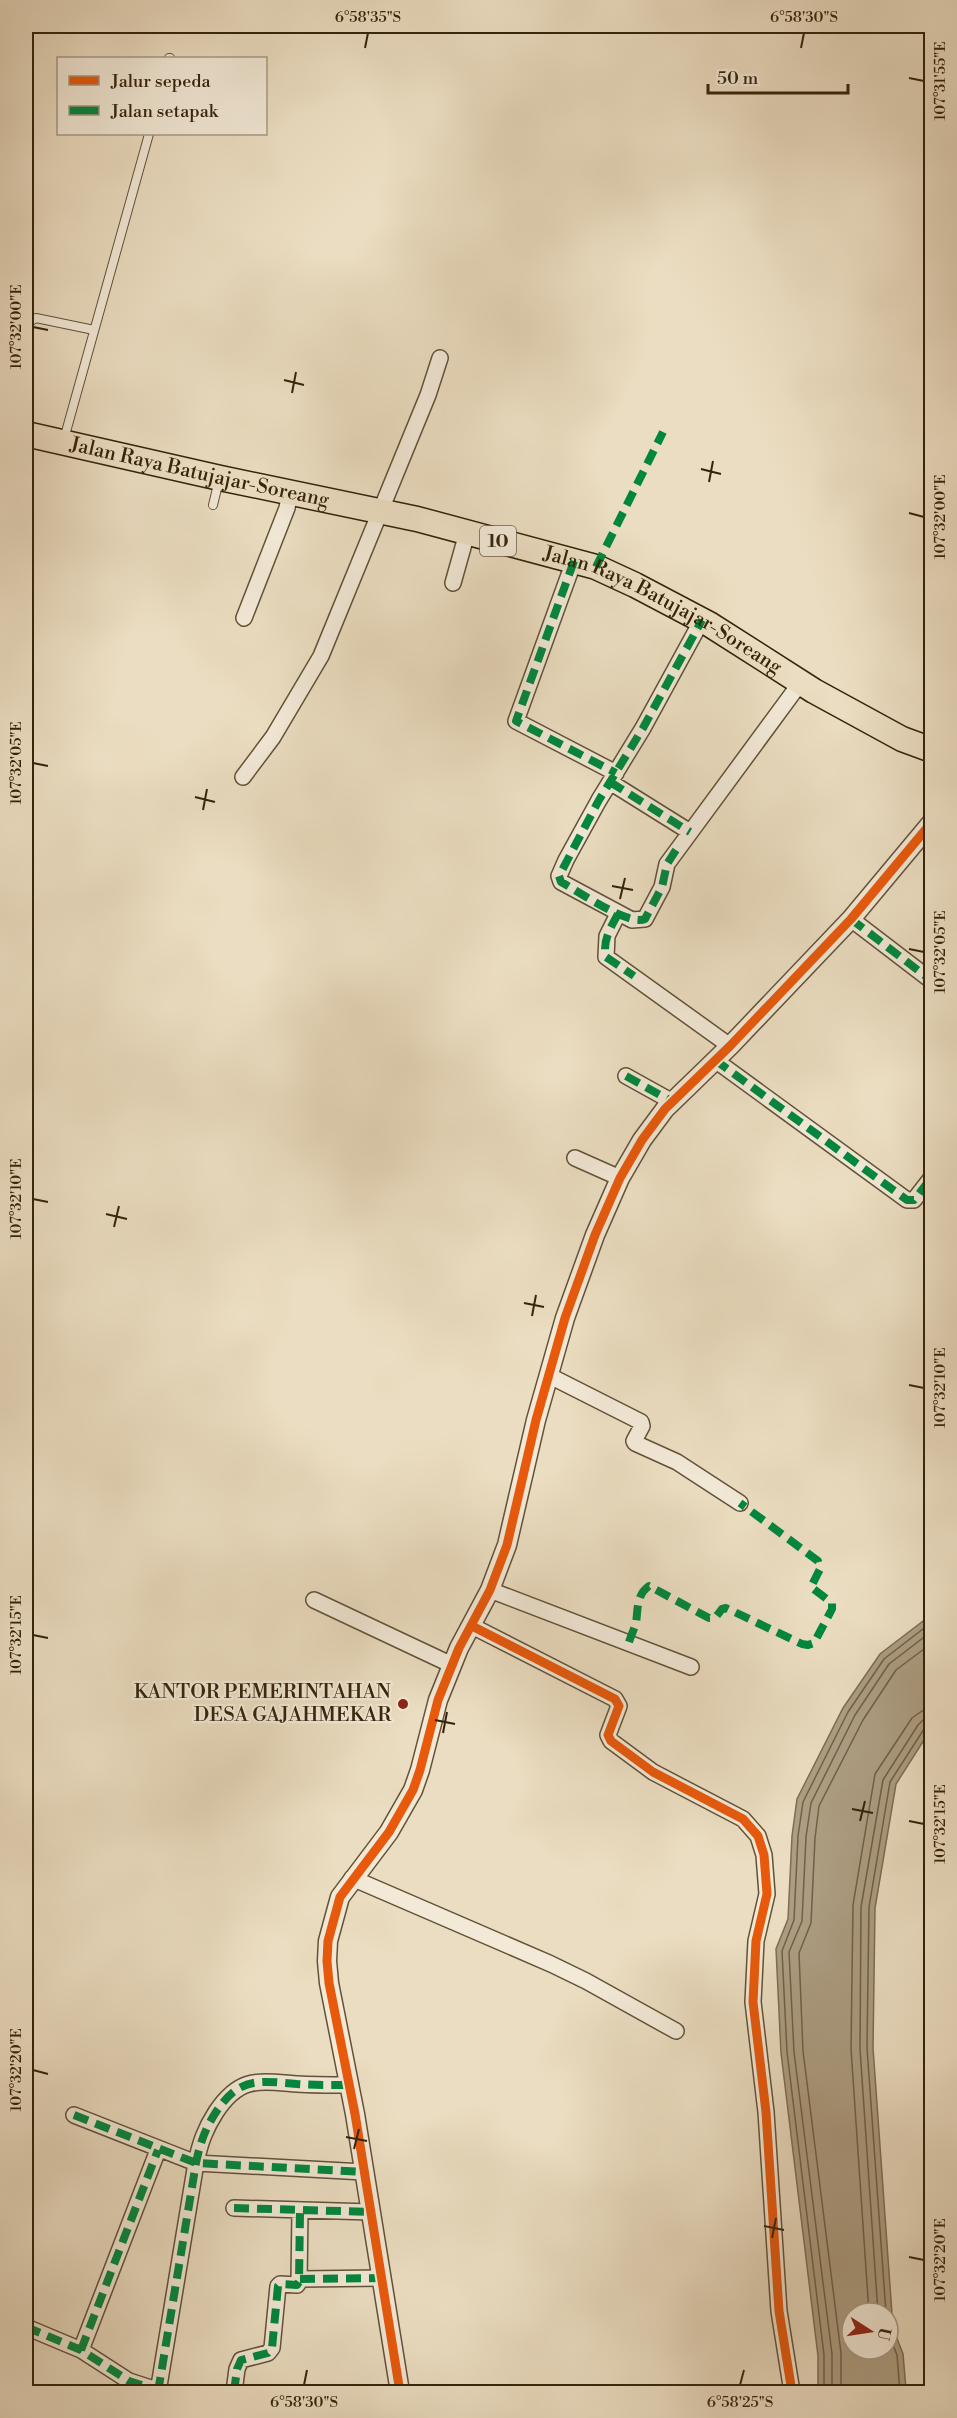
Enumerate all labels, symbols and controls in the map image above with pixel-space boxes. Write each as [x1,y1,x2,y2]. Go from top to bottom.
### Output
text: 6°58'35"S [335,8,401,27]
text: 6°58'30"S [770,8,838,27]
text: 107°31'55"E [931,41,950,121]
legend [57,57,267,135]
scale bar [708,57,848,95]
text: 50 m [717,67,759,90]
text: Jalur sepeda [110,70,212,93]
text: Jalan setapak [110,100,220,123]
text: 107°32'00"E [7,284,26,370]
street label: Jalan Raya Batujajar-Soreang [67,432,332,513]
text: 107°32'00"E [931,474,950,560]
road number: 10 [480,526,516,556]
street label: Jalan Raya Batujajar-Soreang [540,541,787,680]
text: 107°32'05"E [7,721,26,805]
text: 107°32'05"E [931,910,950,994]
text: 107°32'10"E [7,1158,26,1240]
text: 107°32'10"E [931,1347,950,1429]
text: 107°32'15"E [7,1595,26,1675]
place label: KANTOR PEMERINTAHAN DESA GAJAHMEKAR [134,1680,392,1728]
marker: KANTOR PEMERINTAHAN DESA GAJAHMEKAR [396,1697,410,1711]
text: 107°32'15"E [931,1784,950,1864]
text: 107°32'20"E [7,2028,26,2112]
text: 107°32'20"E [931,2218,950,2302]
north arrow [840,2301,900,2361]
text: U [872,2326,895,2343]
text: 6°58'30"S [270,2393,338,2412]
text: 6°58'25"S [707,2393,773,2412]

